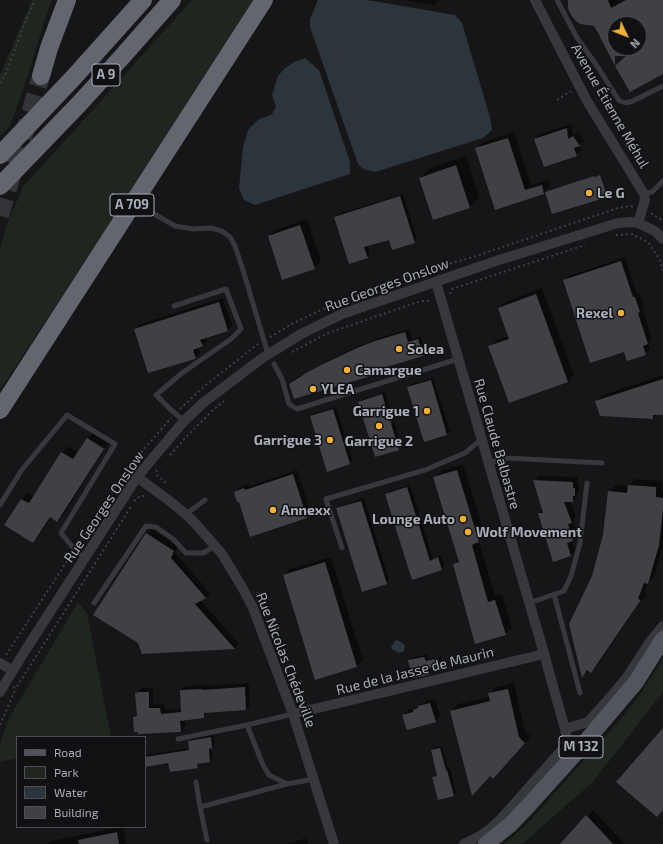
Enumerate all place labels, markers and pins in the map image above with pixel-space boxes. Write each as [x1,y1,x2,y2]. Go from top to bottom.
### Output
place label: Le G [597,185,624,201]
marker: Le G [584,188,594,198]
place label: Rexel [576,305,613,321]
marker: Rexel [616,308,626,318]
place label: Solea [407,341,444,357]
marker: Solea [394,344,404,354]
place label: Camargue [355,362,422,378]
marker: Camargue [342,365,352,375]
place label: YLEA [321,381,354,397]
marker: YLEA [308,384,318,394]
place label: Garrigue 1 [353,403,419,419]
marker: Garrigue 1 [422,406,432,416]
marker: Garrigue 2 [374,421,384,431]
place label: Garrigue 3 [254,432,322,448]
place label: Garrigue 2 [345,433,413,449]
marker: Garrigue 3 [325,435,335,445]
place label: Annexx [281,502,331,518]
marker: Annexx [268,505,278,515]
place label: Lounge Auto [372,511,455,527]
marker: Lounge Auto [458,514,468,524]
place label: Wolf Movement [476,524,582,540]
marker: Wolf Movement [463,527,473,537]

